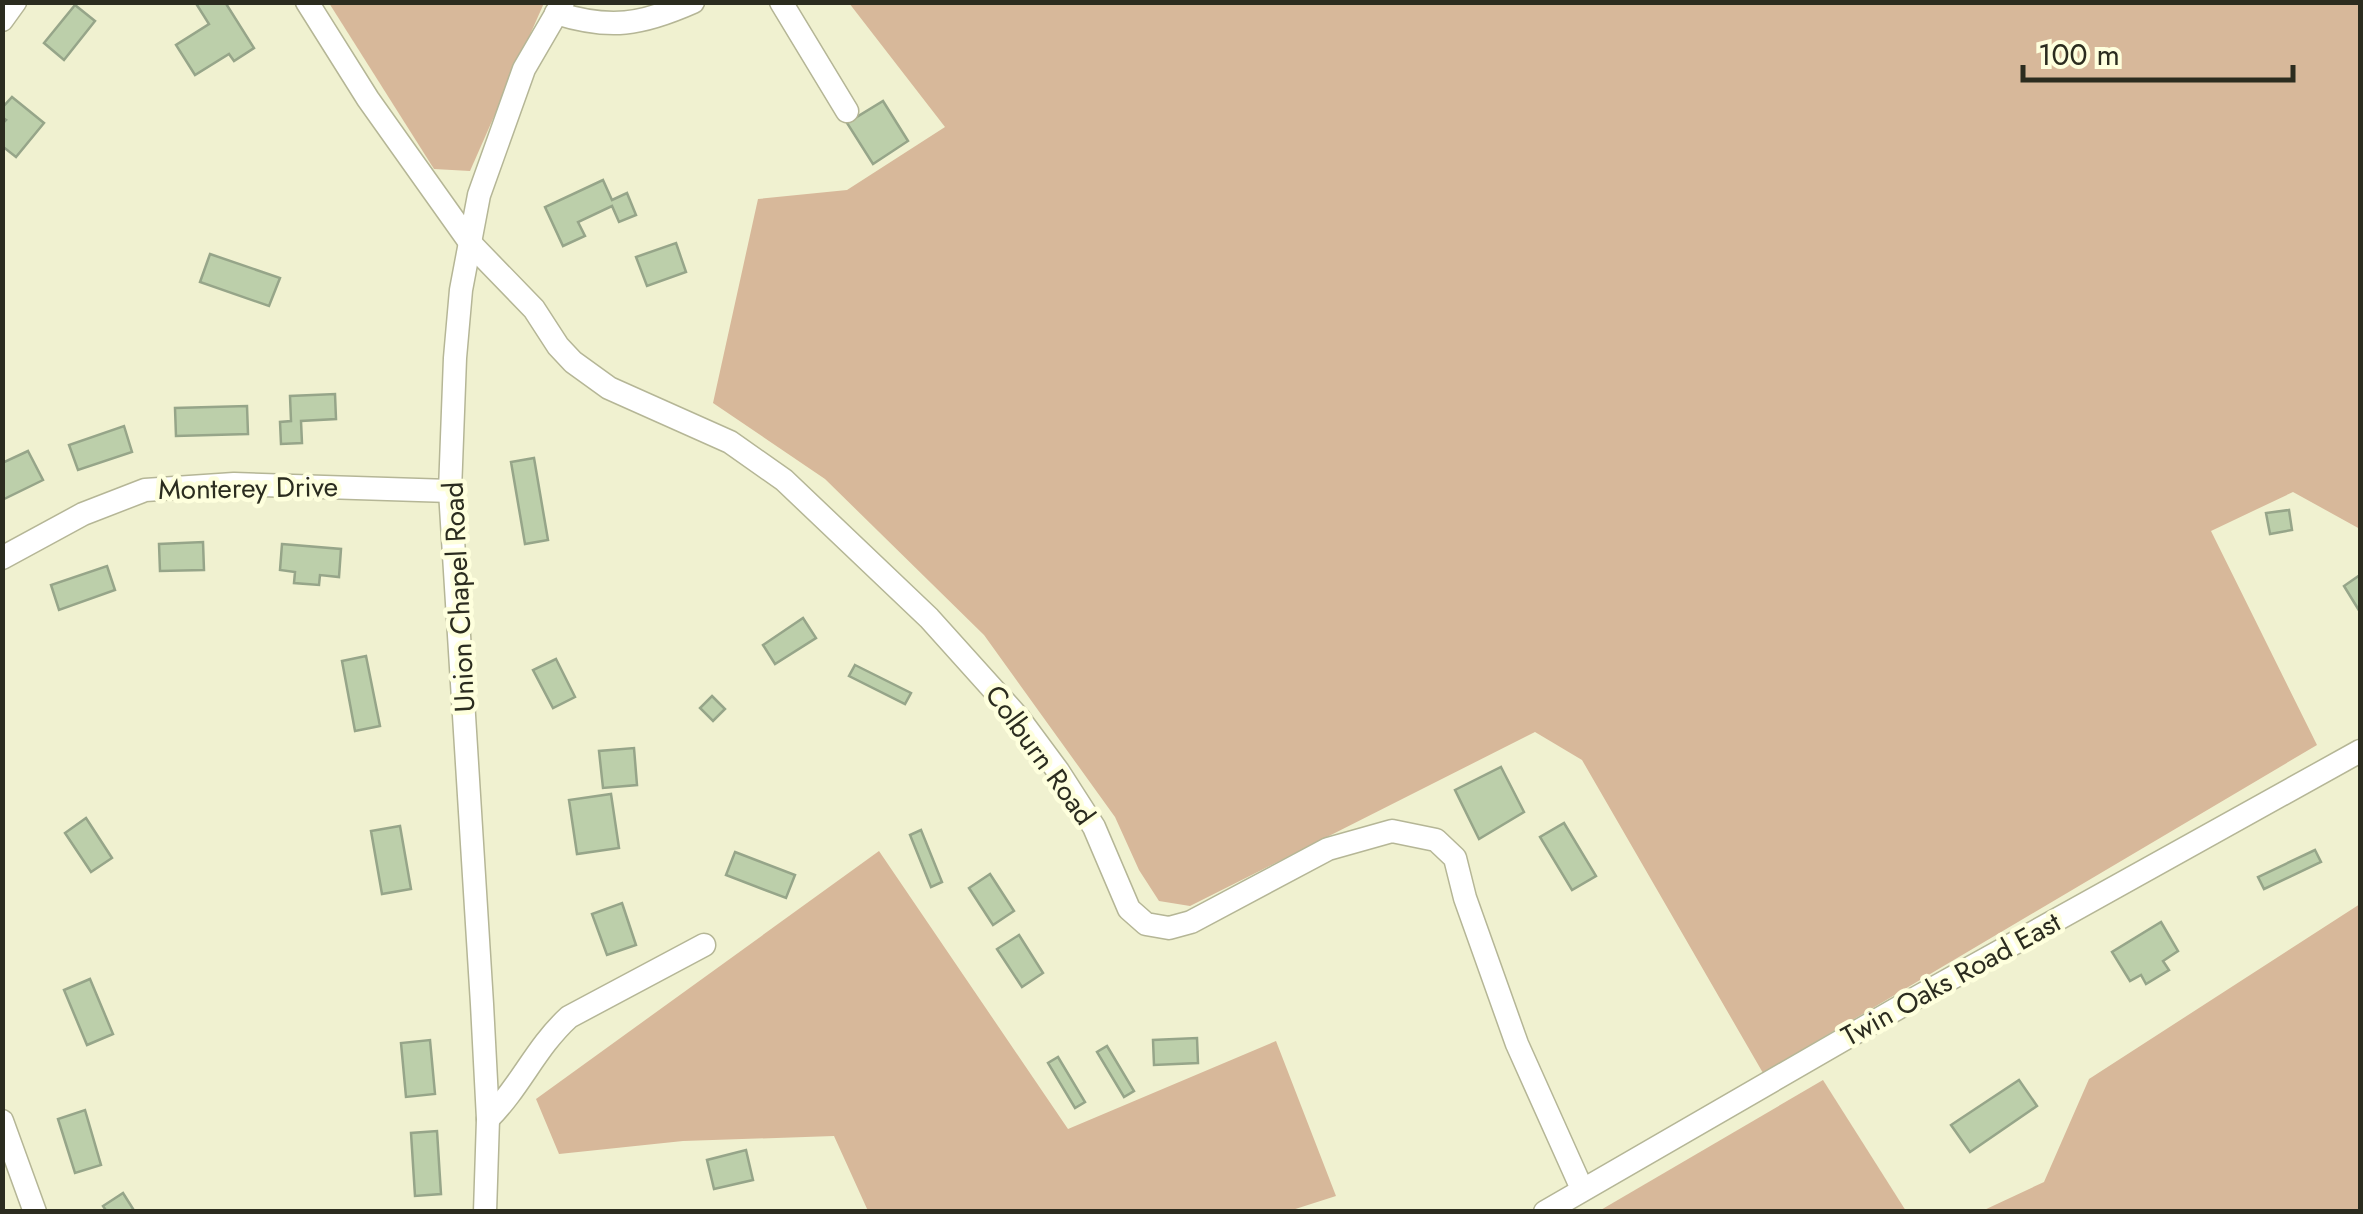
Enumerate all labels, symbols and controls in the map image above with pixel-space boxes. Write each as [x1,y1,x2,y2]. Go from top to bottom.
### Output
scale bar [2023,20,2293,82]
text: 100 m [2038,33,2120,76]
street label: Monterey Drive [158,466,338,510]
street label: Union Chapel Road [432,481,486,713]
street label: Colburn Road [975,676,1105,834]
street label: Twin Oaks Road East [1834,902,2068,1056]

